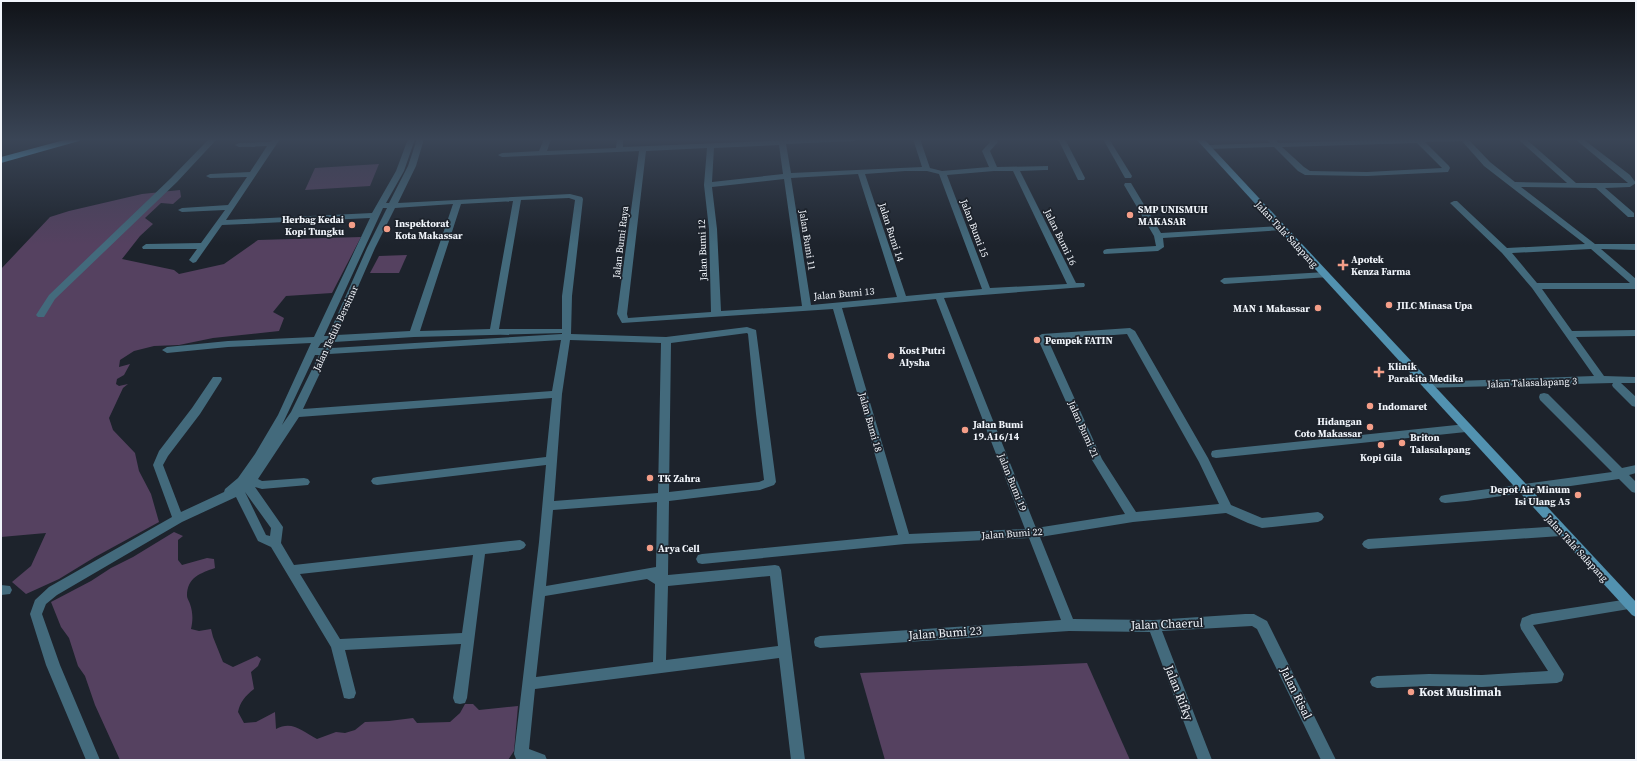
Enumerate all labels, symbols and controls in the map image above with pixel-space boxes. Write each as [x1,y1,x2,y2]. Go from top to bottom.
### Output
street label: Jalan Bumi 15 [957,196,992,259]
street label: Jalan Tala' Salapang [1252,197,1321,271]
street label: Jalan Bumi 14 [876,200,907,263]
place label: SMP UNISMUH MAKASAR [1138,203,1208,228]
street label: Jalan Bumi Raya [609,204,631,280]
street label: Jalan Bumi 16 [1041,206,1080,268]
street label: Jalan Bumi 11 [796,208,819,271]
marker: SMP UNISMUH MAKASAR [1125,210,1135,220]
place label: Herbag Kedai Kopi Tungku [282,213,344,238]
place label: Inspektorat Kota Makassar [395,217,463,242]
street label: Jalan Bumi 12 [695,219,710,282]
marker: Herbag Kedai Kopi Tungku [347,220,357,230]
marker: Inspektorat Kota Makassar [382,224,392,234]
place label: Apotek Kenza Farma [1351,253,1411,278]
marker: Apotek Kenza Farma [1338,260,1348,270]
street label: Jalan Teduh Bersinar [309,283,361,374]
street label: Jalan Bumi 13 [812,284,875,303]
place label: JILC Minasa Upa [1396,299,1473,312]
marker: JILC Minasa Upa [1384,300,1394,310]
place label: MAN 1 Makassar [1233,302,1310,315]
marker: MAN 1 Makassar [1313,303,1323,313]
place label: Pempek FATIN [1045,334,1113,347]
marker: Pempek FATIN [1032,335,1042,345]
place label: Kost Putri Alysha [899,344,945,369]
marker: Kost Putri Alysha [886,351,896,361]
place label: Klinik Parakita Medika [1388,360,1464,385]
marker: Klinik Parakita Medika [1373,366,1385,378]
street label: Jalan Talasalapang 3 [1486,374,1577,391]
street label: Jalan Bumi 18 [856,390,885,453]
street label: Jalan Bumi 21 [1065,398,1102,460]
place label: Indomaret [1378,400,1428,413]
marker: Indomaret [1365,401,1375,411]
place label: Hidangan Coto Makassar [1295,415,1362,440]
place label: Jalan Bumi 19.A16/14 [972,418,1023,443]
marker: Hidangan Coto Makassar [1365,422,1375,432]
marker: Jalan Bumi 19.A16/14 [960,425,970,435]
place label: Briton Talasalapang [1410,431,1471,456]
marker: Briton Talasalapang [1397,438,1407,448]
marker: Kopi Gila [1376,440,1386,450]
street label: Jalan Bumi 19 [995,450,1030,513]
place label: Kopi Gila [1360,451,1403,464]
place label: TK Zahra [658,472,701,485]
marker: TK Zahra [645,473,655,483]
place label: Depot Air Minum Isi Ulang A5 [1490,483,1571,508]
marker: Depot Air Minum Isi Ulang A5 [1573,490,1583,500]
street label: Jalan Tala' Salapang [1542,511,1611,585]
street label: Jalan Bumi 22 [980,525,1043,542]
place label: Arya Cell [658,542,700,555]
marker: Arya Cell [645,543,655,553]
street label: Jalan Chaerul [1129,615,1204,633]
street label: Jalan Bumi 23 [907,622,982,644]
street label: Jalan Rifky [1161,662,1197,724]
street label: Jalan Risal [1276,663,1316,722]
place label: Kost Muslimah [1419,684,1502,700]
marker: Kost Muslimah [1406,687,1416,697]

